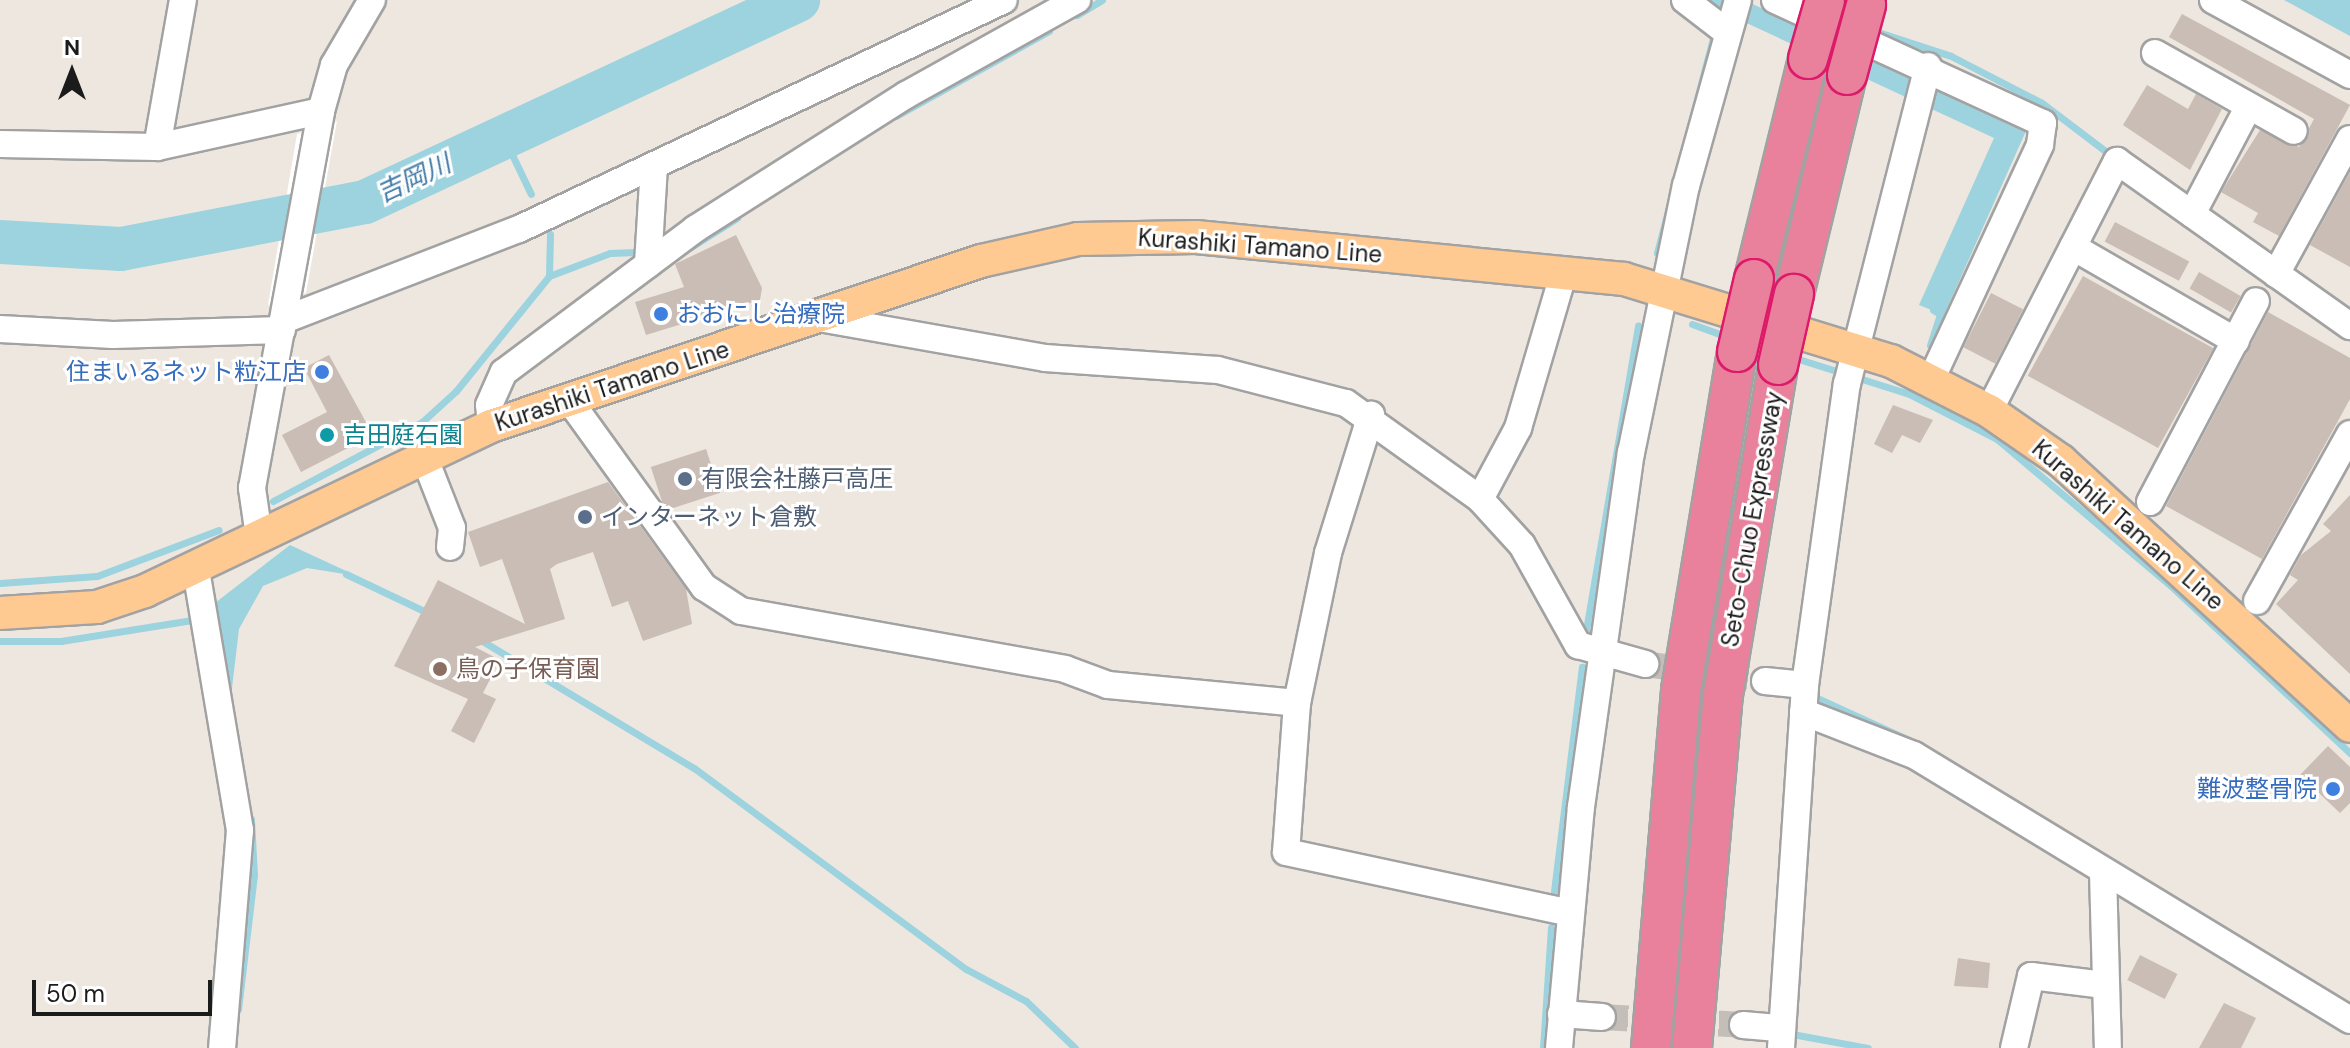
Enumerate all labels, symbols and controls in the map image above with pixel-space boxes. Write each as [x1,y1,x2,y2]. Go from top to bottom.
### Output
north arrow [32,32,112,112]
text: N [64,33,80,62]
water label: 吉岡川 [372,148,456,210]
street label: Kurashiki Tamano Line [1137,223,1383,269]
place label: おおにし治療院 [677,300,845,328]
marker: おおにし治療院 [652,305,670,323]
street label: Kurashiki Tamano Line [491,335,733,437]
place label: 住まいるネット粒江店 [66,358,306,386]
marker: 住まいるネット粒江店 [313,363,331,381]
street label: Seto-Chuo Expressway [1715,389,1789,649]
place label: 吉田庭石園 [343,421,463,449]
marker: 吉田庭石園 [318,426,336,444]
street label: Kurashiki Tamano Line [2026,434,2230,616]
place label: 有限会社藤戸高圧 [701,465,893,493]
marker: 有限会社藤戸高圧 [676,470,694,488]
place label: インターネット倉敷 [601,503,817,531]
marker: インターネット倉敷 [576,508,594,526]
place label: 鳥の子保育園 [456,655,600,683]
marker: 鳥の子保育園 [431,660,449,678]
place label: 難波整骨院 [2197,775,2317,803]
marker: 難波整骨院 [2324,780,2342,798]
scale bar [36,964,216,1014]
text: 50 m [46,978,105,1009]

